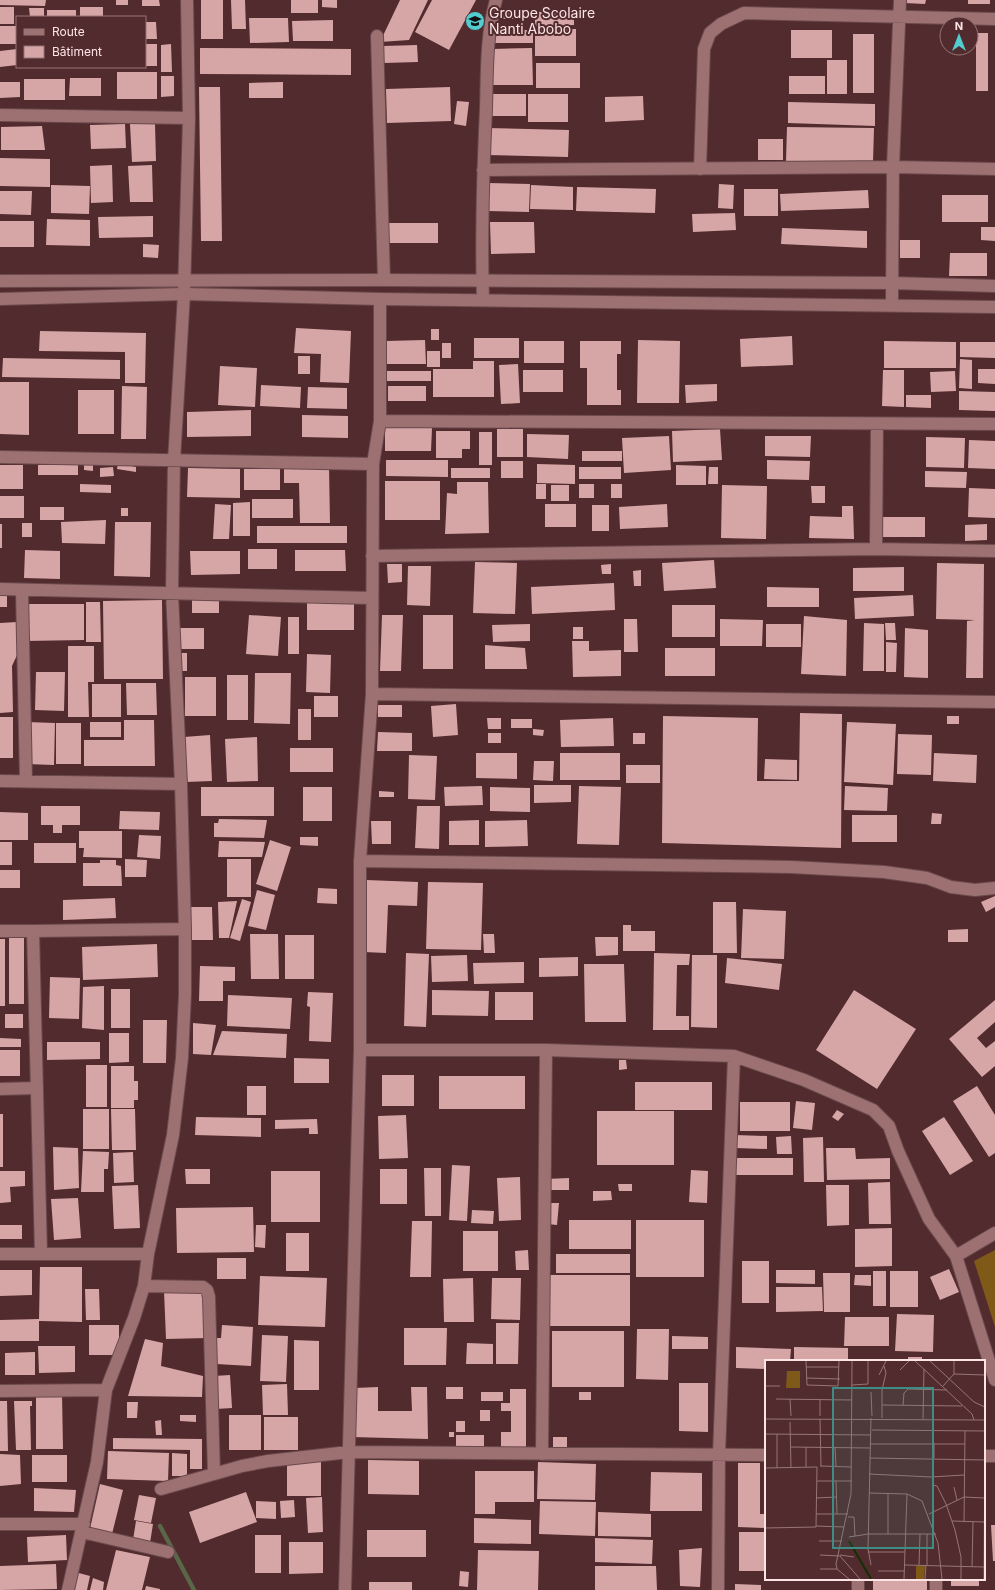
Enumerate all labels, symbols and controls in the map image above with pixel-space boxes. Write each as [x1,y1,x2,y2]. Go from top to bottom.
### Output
place label: Groupe Scolaire Nanti Abobo [489,4,595,37]
school or university icon: Groupe Scolaire Nanti Abobo [464,10,486,32]
legend [16,16,146,68]
north arrow [939,16,979,56]
text: N [955,19,963,33]
text: Route [52,24,85,39]
text: Bâtiment [52,44,102,59]
inset map [765,1360,985,1580]

